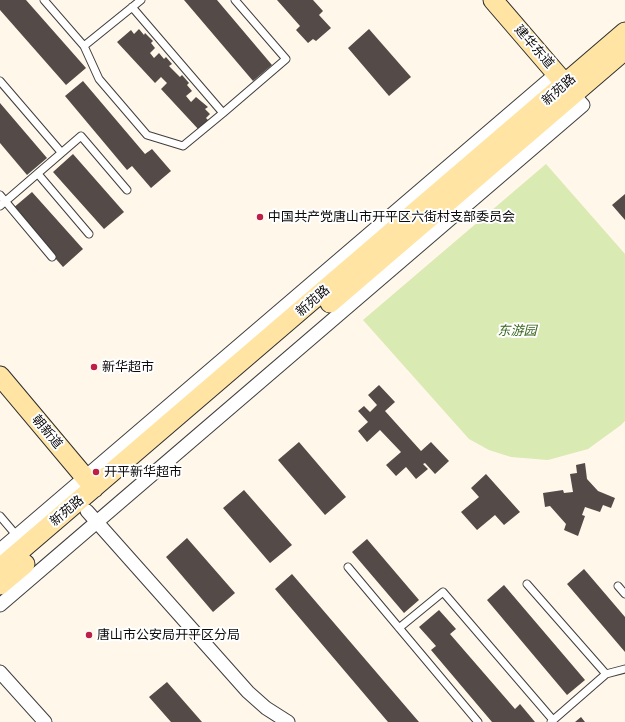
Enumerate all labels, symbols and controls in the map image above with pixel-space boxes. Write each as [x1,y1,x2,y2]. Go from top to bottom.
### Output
street label: 建华东道 [511,22,557,72]
street label: 新苑路 [539,71,579,109]
place label: 中国共产党唐山市开平区六街村支部委员会 [268,209,515,225]
marker: 中国共产党唐山市开平区六街村支部委员会 [255,212,265,222]
street label: 新苑路 [293,282,333,320]
park label: 东游园 [498,323,536,339]
place label: 新华超市 [102,359,154,375]
marker: 新华超市 [89,362,99,372]
street label: 朝新道 [28,412,66,452]
place label: 开平新华超市 [104,464,182,480]
marker: 开平新华超市 [91,467,101,477]
street label: 新苑路 [47,492,87,530]
place label: 唐山市公安局开平区分局 [97,627,240,643]
marker: 唐山市公安局开平区分局 [84,630,94,640]

